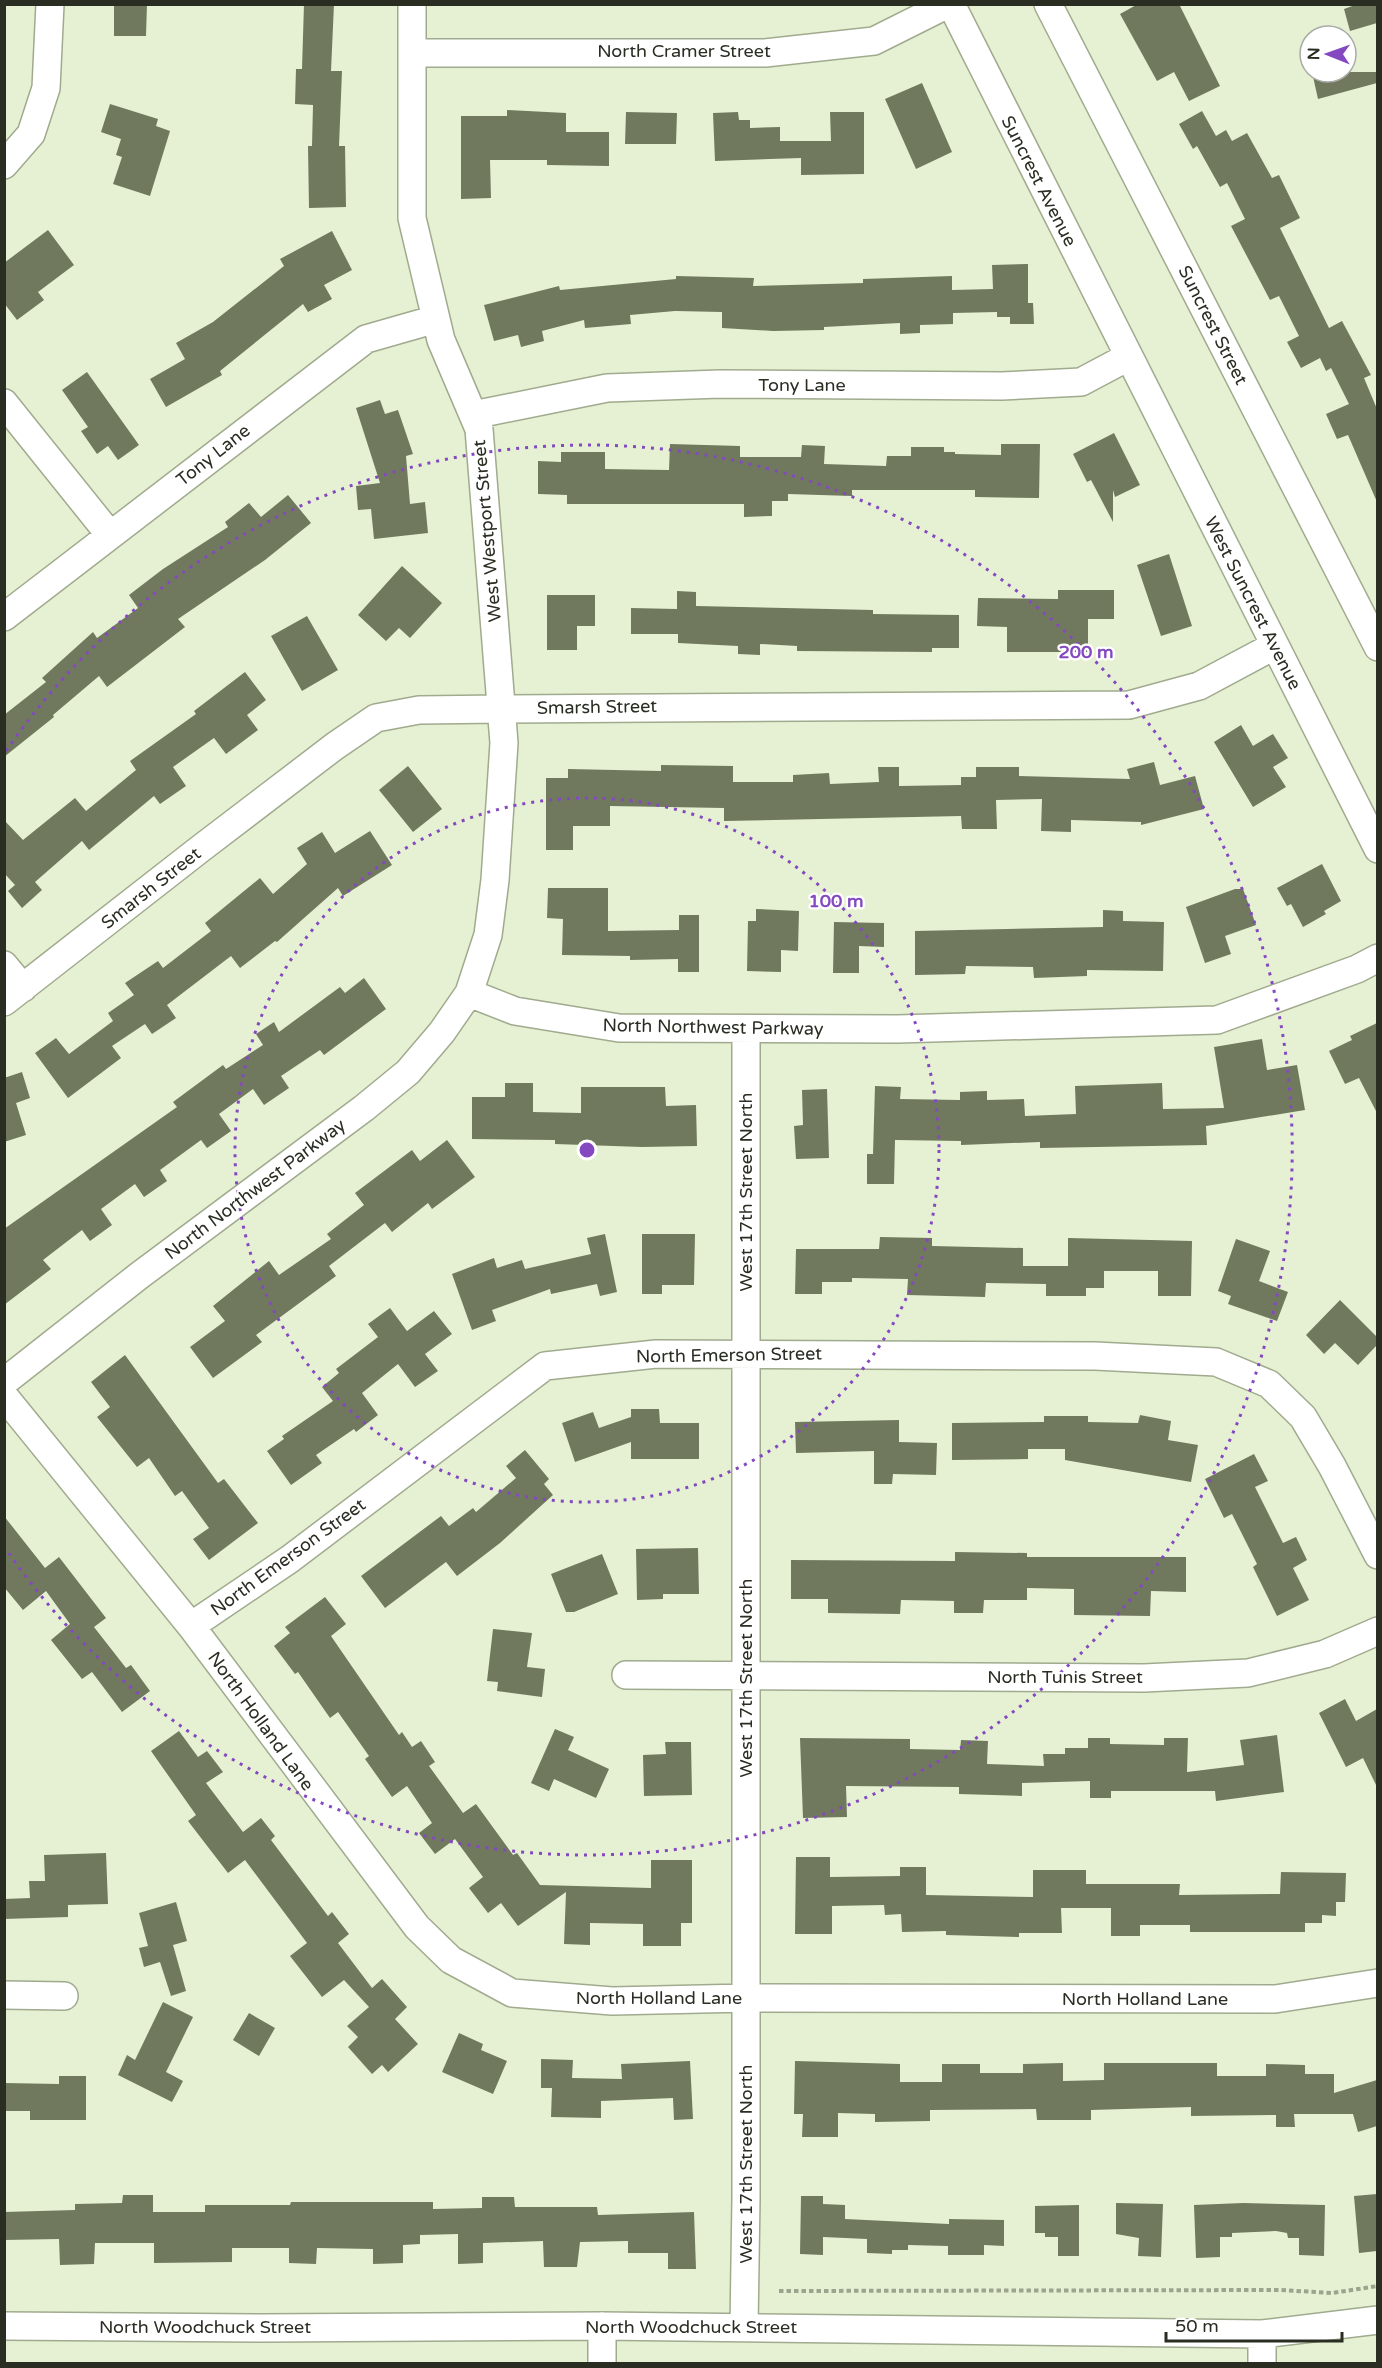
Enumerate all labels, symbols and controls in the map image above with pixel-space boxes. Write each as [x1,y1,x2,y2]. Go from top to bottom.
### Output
north arrow [1298,24,1358,84]
street label: North Cramer Street [597,40,771,62]
text: N [1304,47,1324,60]
street label: Suncrest Avenue [997,112,1081,250]
street label: Suncrest Street [1174,262,1253,388]
street label: Tony Lane [758,374,846,396]
street label: Tony Lane [172,419,254,491]
street label: West Westport Street [468,439,506,623]
street label: West Suncrest Avenue [1200,513,1306,693]
text: 200 m [1058,641,1114,663]
street label: Smarsh Street [537,695,657,719]
street label: Smarsh Street [97,842,205,934]
text: 100 m [808,890,864,912]
street label: North Northwest Parkway [602,1014,824,1040]
street label: West 17th Street North [735,1093,757,1291]
street label: North Northwest Parkway [160,1114,350,1264]
centre of rings [577,1140,597,1160]
street label: North Emerson Street [636,1342,822,1368]
street label: North Emerson Street [206,1493,370,1621]
street label: West 17th Street North [735,1579,757,1777]
street label: North Holland Lane [203,1647,319,1795]
street label: North Tunis Street [987,1666,1143,1688]
street label: North Holland Lane [576,1987,742,2009]
street label: North Holland Lane [1062,1988,1228,2010]
street label: West 17th Street North [735,2065,757,2263]
scale bar [1166,2305,1342,2343]
text: 50 m [1175,2315,1219,2337]
street label: North Woodchuck Street [99,2316,311,2338]
street label: North Woodchuck Street [585,2316,797,2338]

